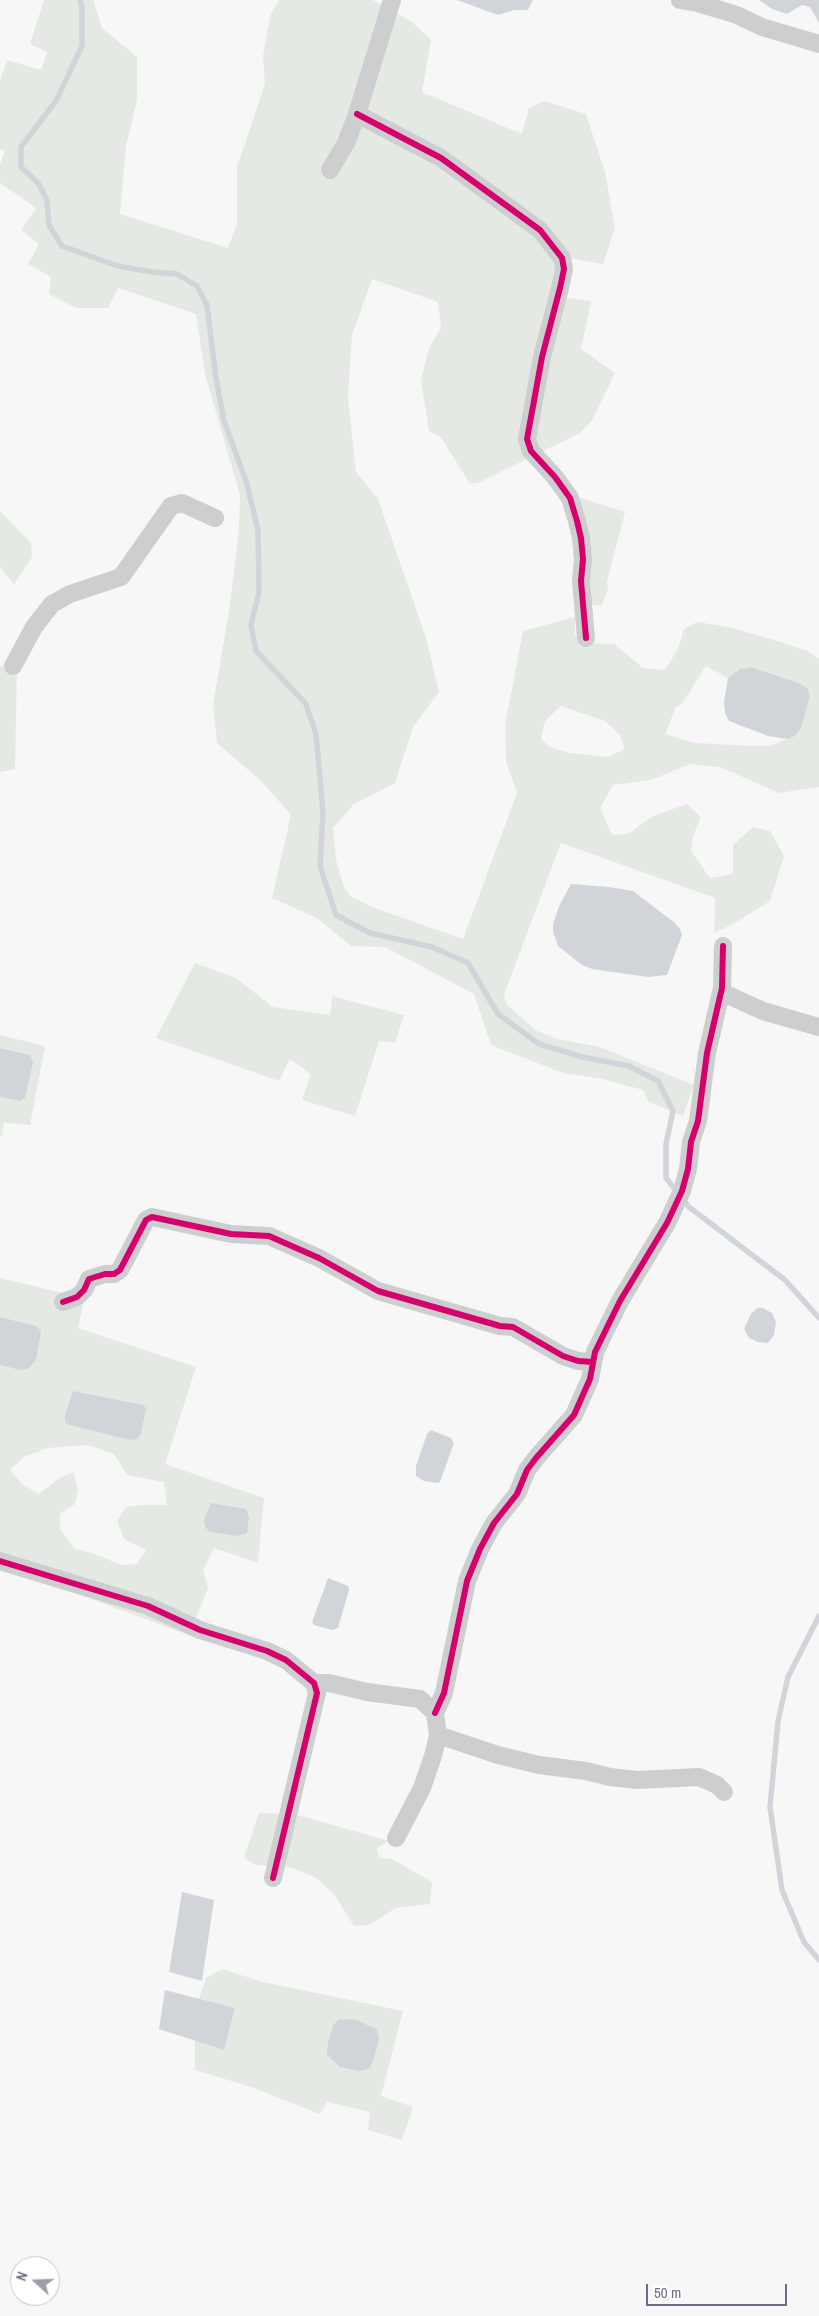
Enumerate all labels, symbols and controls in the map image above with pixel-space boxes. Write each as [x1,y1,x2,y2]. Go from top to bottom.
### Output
north arrow [10,2256,60,2306]
text: N [12,2269,32,2283]
scale bar [649,2274,790,2306]
text: 50 m [654,2282,681,2303]

